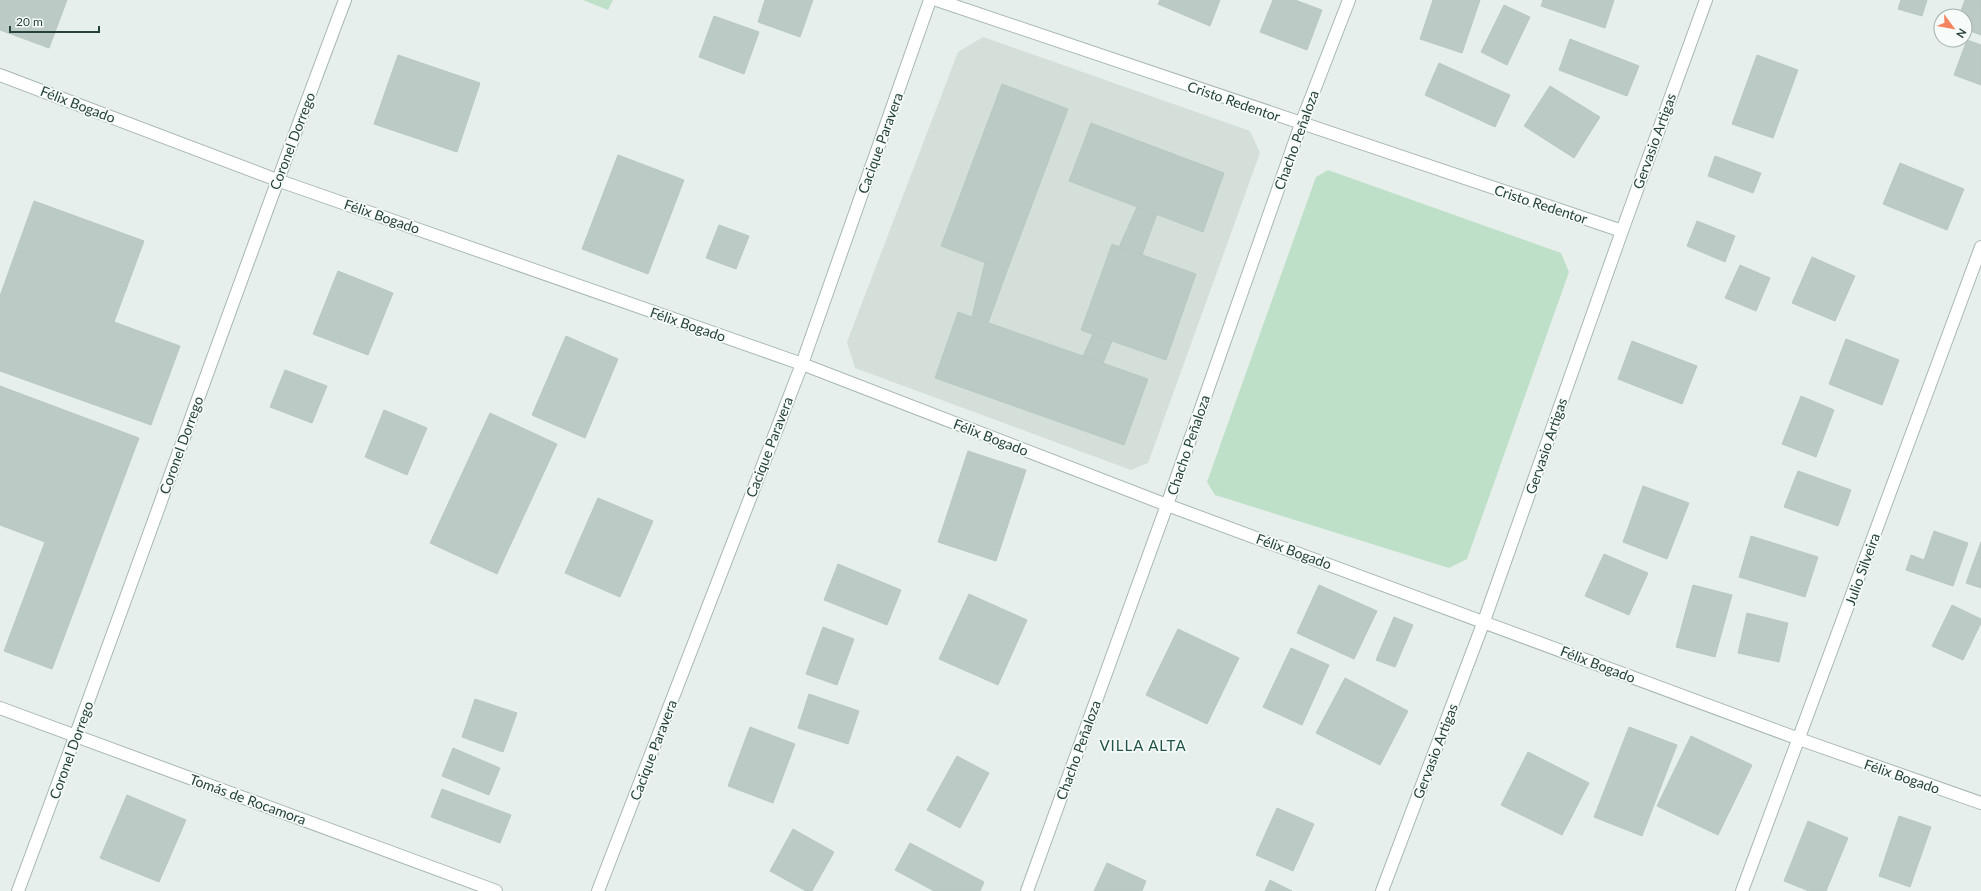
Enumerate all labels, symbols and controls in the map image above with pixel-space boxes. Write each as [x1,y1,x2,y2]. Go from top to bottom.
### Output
scale bar [10,8,99,34]
north arrow [1933,8,1973,48]
text: 20 m [16,14,43,29]
text: N [1954,27,1970,41]
street label: Cristo Redentor [1185,77,1283,125]
street label: Félix Bogado [38,82,118,126]
street label: Chacho Peñaloza [1270,88,1322,192]
street label: Coronel Dorrego [266,90,318,192]
street label: Cacique Paravera [854,90,906,196]
street label: Gervasio Artigas [1629,91,1679,191]
street label: Cristo Redentor [1492,181,1590,227]
street label: Félix Bogado [342,195,422,237]
street label: Félix Bogado [648,303,728,345]
street label: Chacho Peñaloza [1163,393,1213,497]
street label: Coronel Dorrego [155,394,207,496]
street label: Cacique Paravera [742,394,796,500]
street label: Gervasio Artigas [1522,396,1570,496]
street label: Félix Bogado [951,415,1031,459]
street label: Félix Bogado [1254,530,1334,572]
street label: Julio Silveira [1841,531,1883,607]
street label: Félix Bogado [1558,642,1638,686]
street label: Cacique Paravera [626,697,680,803]
street label: Chacho Peñaloza [1052,698,1104,802]
street label: Coronel Dorrego [45,699,97,801]
street label: Gervasio Artigas [1409,701,1461,801]
district label: VILLA ALTA [1099,736,1187,754]
street label: Félix Bogado [1862,755,1942,797]
street label: Tomás de Rocamora [187,770,309,828]

